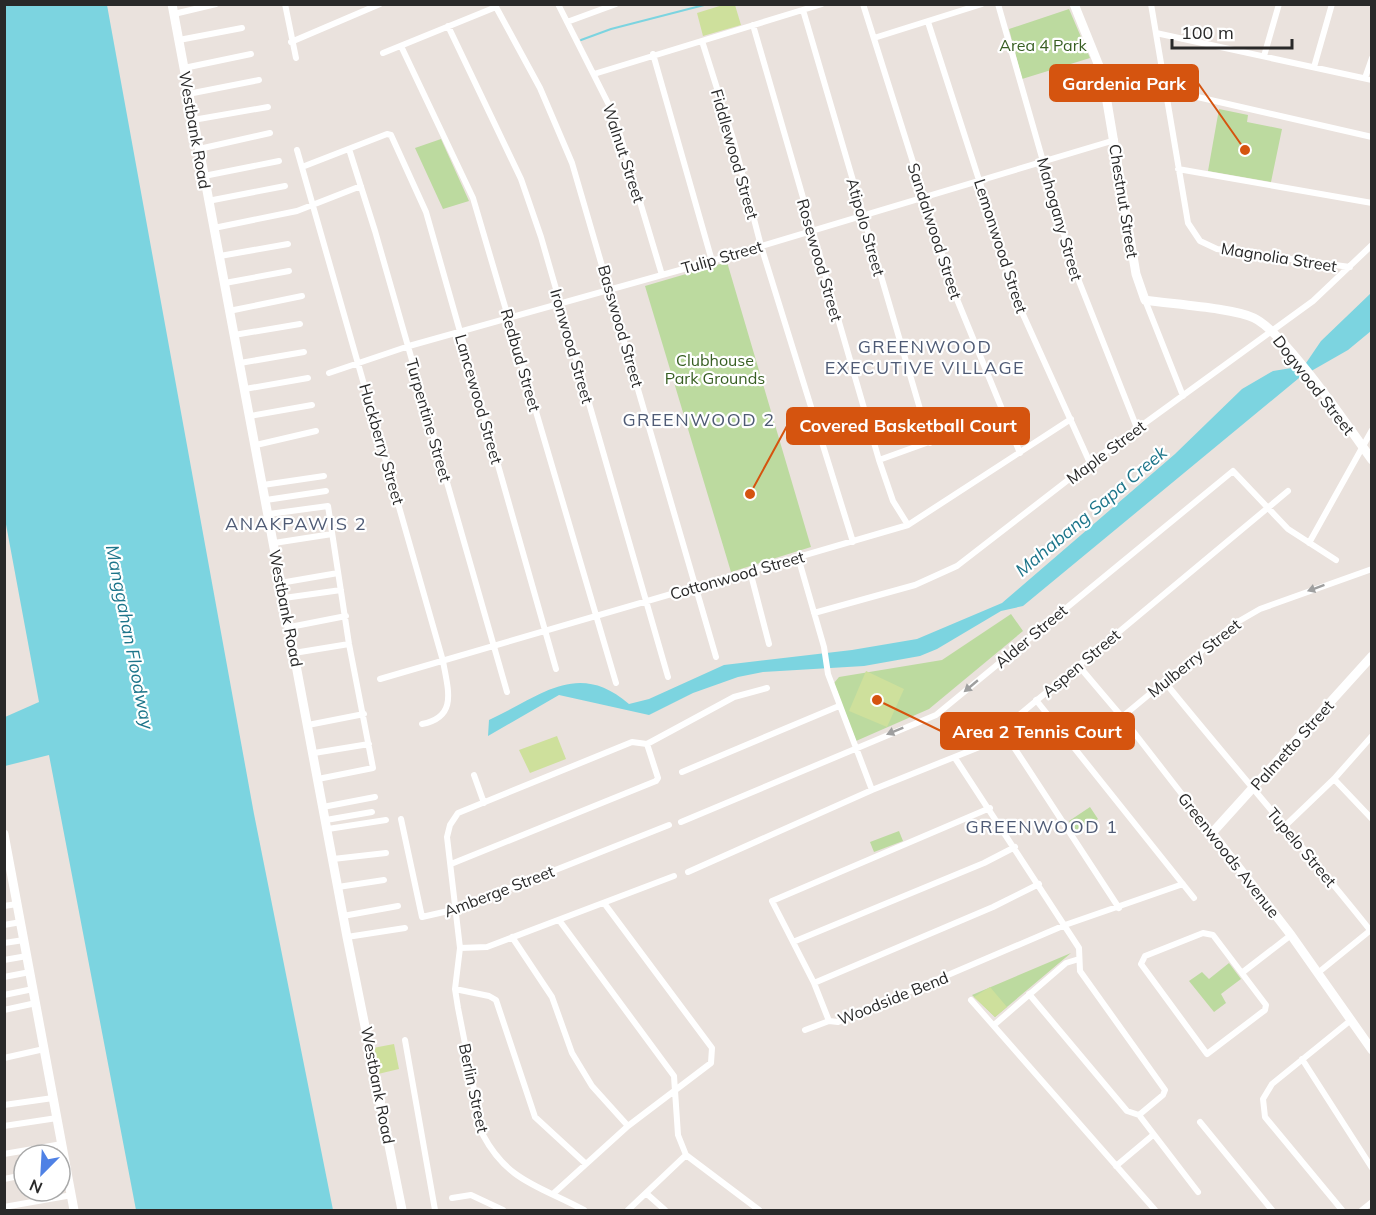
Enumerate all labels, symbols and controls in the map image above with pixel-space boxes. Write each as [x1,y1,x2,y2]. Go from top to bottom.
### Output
scale bar [1172,12,1292,50]
text: 100 m [1181,21,1234,44]
park label: Area 4 Park [999,35,1087,55]
callout: Gardenia Park [1050,65,1198,101]
street label: Westbank Road [175,70,215,190]
text: Gardenia Park [1062,72,1187,95]
street label: Fiddlewood Street [707,87,763,222]
street label: Walnut Street [599,101,650,205]
street label: Chestnut Street [1105,143,1143,260]
street label: Mahogany Street [1033,155,1087,283]
street label: Sandalwood Street [904,160,967,302]
street label: Atipolo Street [842,176,890,279]
street label: Lemonwood Street [970,176,1032,316]
street label: Rosewood Street [793,196,847,324]
street label: Tulip Street [679,236,765,278]
street label: Magnolia Street [1220,238,1339,276]
street label: Basswood Street [594,263,648,390]
street label: Ironwood Street [546,286,598,406]
street label: Redbud Street [497,306,545,414]
street label: Dogwood Street [1269,331,1359,439]
street label: Lancewood Street [451,332,507,467]
district label: GREENWOOD EXECUTIVE VILLAGE [825,335,1025,379]
park label: Clubhouse Park Grounds [665,350,765,388]
street label: Turpentine Street [402,356,456,484]
street label: Huckberry Street [355,381,409,507]
district label: GREENWOOD 2 [622,408,776,431]
callout: Covered Basketball Court [787,408,1029,444]
text: Covered Basketball Court [799,414,1017,437]
street label: Maple Street [1062,416,1150,488]
water label: Mahabang Sapa Creek [1010,440,1172,581]
district label: ANAKPAWIS 2 [225,512,367,535]
water label: Manggahan Floodway [101,543,159,733]
street label: Cottonwood Street [667,546,807,604]
street label: Westbank Road [265,548,307,668]
one-way arrow [1307,583,1325,593]
street label: Alder Street [991,600,1071,672]
street label: Mulberry Street [1143,614,1245,702]
street label: Aspen Street [1038,624,1124,701]
one-way arrow [963,679,978,691]
street label: Palmetto Street [1246,695,1338,794]
callout: Area 2 Tennis Court [941,713,1134,749]
text: Area 2 Tennis Court [952,720,1122,743]
one-way arrow [886,727,904,736]
street label: Greenwoods Avenue [1174,788,1284,922]
street label: Tupelo Street [1263,803,1341,891]
district label: GREENWOOD 1 [965,815,1119,838]
street label: Amberge Street [441,861,557,921]
street label: Woodside Bend [835,967,951,1029]
street label: Westbank Road [357,1025,399,1145]
street label: Berlin Street [455,1042,493,1135]
north arrow [12,1143,72,1203]
text: N [26,1175,45,1198]

